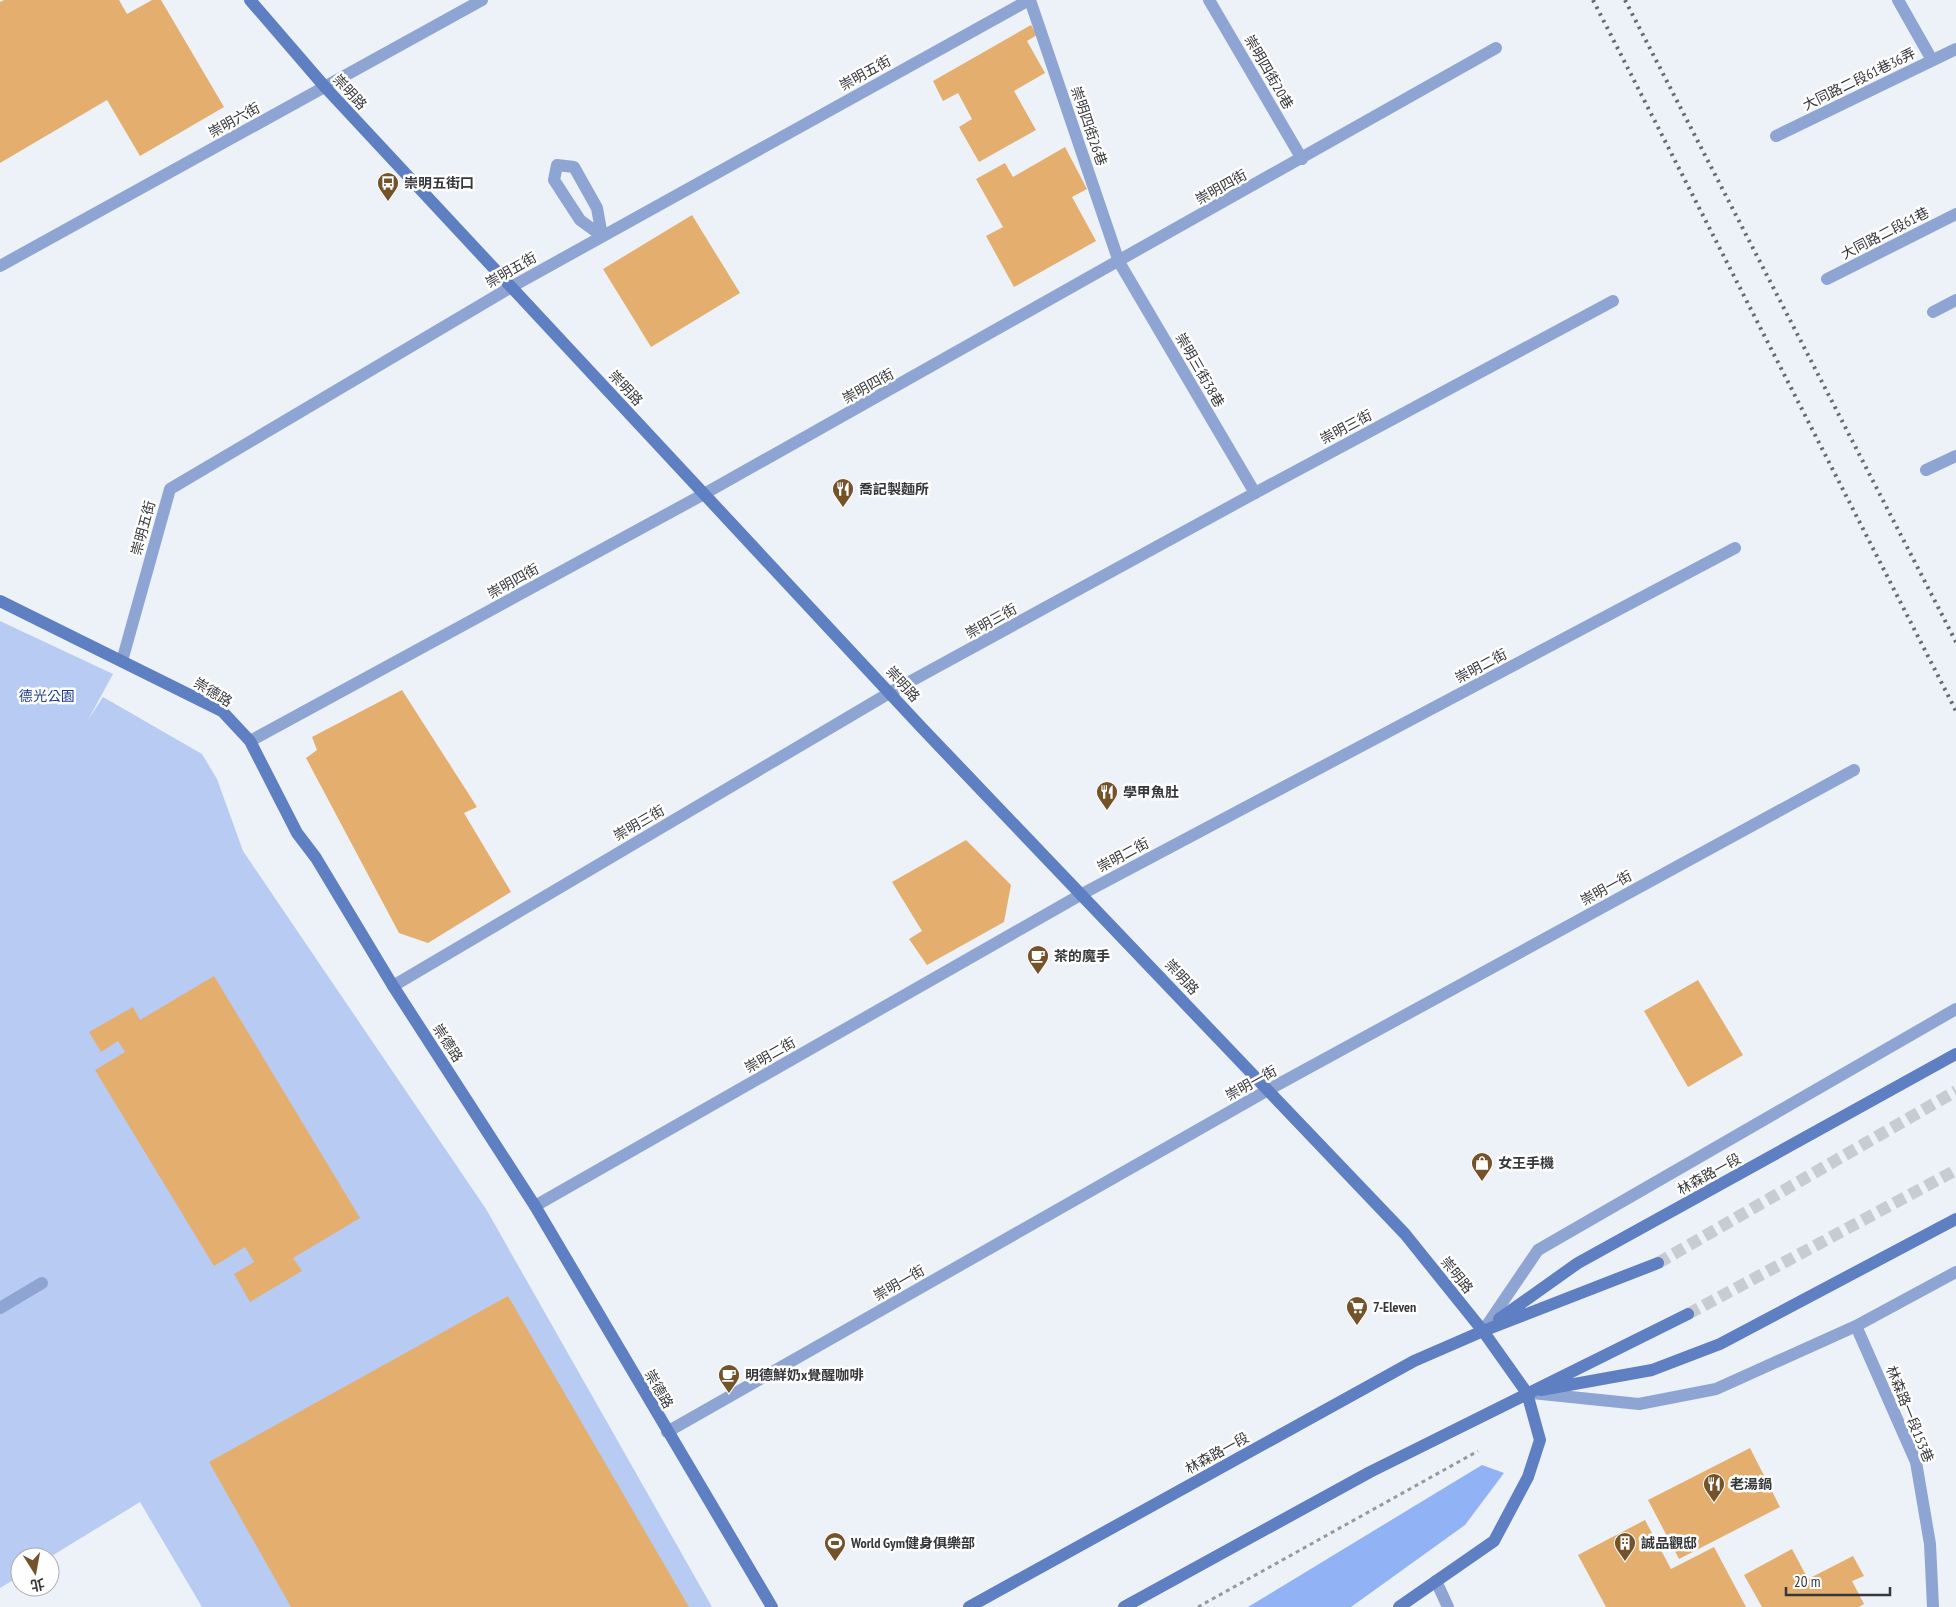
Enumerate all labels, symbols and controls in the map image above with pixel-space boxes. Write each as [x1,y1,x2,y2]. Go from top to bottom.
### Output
street label: 崇明四街20巷 [1241,32,1297,112]
street label: 大同路二段61巷36弄 [1800,44,1918,114]
street label: 崇明五街 [836,52,894,94]
street label: 崇明路 [329,71,371,113]
street label: 崇明四街26巷 [1067,84,1111,168]
street label: 崇明六街 [205,99,263,141]
street label: 崇明四街 [1192,166,1250,208]
bus stop icon: 崇明五街口 [376,171,400,202]
place label: 崇明五街口 [404,174,474,192]
street label: 大同路二段61巷 [1838,203,1932,263]
street label: 崇明五街 [482,248,540,292]
street label: 崇明三街38巷 [1172,330,1228,410]
street label: 崇明四街 [839,365,897,407]
street label: 崇明路 [605,367,647,409]
street label: 崇明三街 [1317,406,1375,448]
restaurant icon: 喬記製麵所 [831,477,855,508]
place label: 喬記製麵所 [859,480,929,498]
street label: 崇明五街 [127,499,159,557]
street label: 崇明四街 [484,560,542,602]
street label: 崇明三街 [962,600,1020,642]
street label: 崇明二街 [1452,645,1510,687]
street label: 崇明路 [882,662,924,706]
street label: 崇德路 [190,673,236,711]
park label: 德光公園 [19,687,75,705]
restaurant icon: 學甲魚肚 [1095,780,1119,811]
place label: 學甲魚肚 [1123,783,1179,801]
street label: 崇明三街 [610,801,668,845]
street label: 崇明二街 [1094,834,1152,876]
street label: 崇明一街 [1577,867,1635,909]
cafe icon: 茶的魔手 [1026,944,1050,975]
place label: 茶的魔手 [1054,947,1110,965]
street label: 崇明路 [1161,956,1203,998]
street label: 崇德路 [429,1020,467,1066]
street label: 崇明二街 [741,1033,799,1077]
street label: 崇明一街 [1222,1062,1280,1104]
street label: 林森路一段 [1674,1149,1744,1199]
shop icon: 女王手機 [1470,1151,1494,1182]
place label: 女王手機 [1498,1154,1554,1172]
street label: 崇明路 [1437,1253,1477,1297]
street label: 崇明一街 [870,1261,928,1305]
supermarket icon: 7-Eleven [1345,1295,1369,1326]
place label: 7-Eleven [1373,1298,1416,1316]
cafe icon: 明德鮮奶x覺醒咖啡 [717,1363,741,1394]
street label: 林森路一段153巷 [1882,1363,1938,1465]
street label: 崇德路 [641,1366,677,1412]
place label: 明德鮮奶x覺醒咖啡 [745,1366,864,1384]
street label: 林森路一段 [1182,1428,1252,1478]
restaurant icon: 老湯鍋 [1702,1472,1726,1503]
place label: 老湯鍋 [1730,1475,1772,1493]
sports icon: World Gym健身俱樂部 [823,1531,847,1562]
building icon: 誠品觀邸 [1613,1531,1637,1562]
place label: World Gym健身俱樂部 [850,1534,975,1552]
place label: 誠品觀邸 [1641,1534,1697,1552]
north arrow [10,1547,60,1597]
scale bar [1786,1564,1890,1596]
text: 20 m [1794,1572,1820,1591]
text: 北 [29,1575,46,1595]

